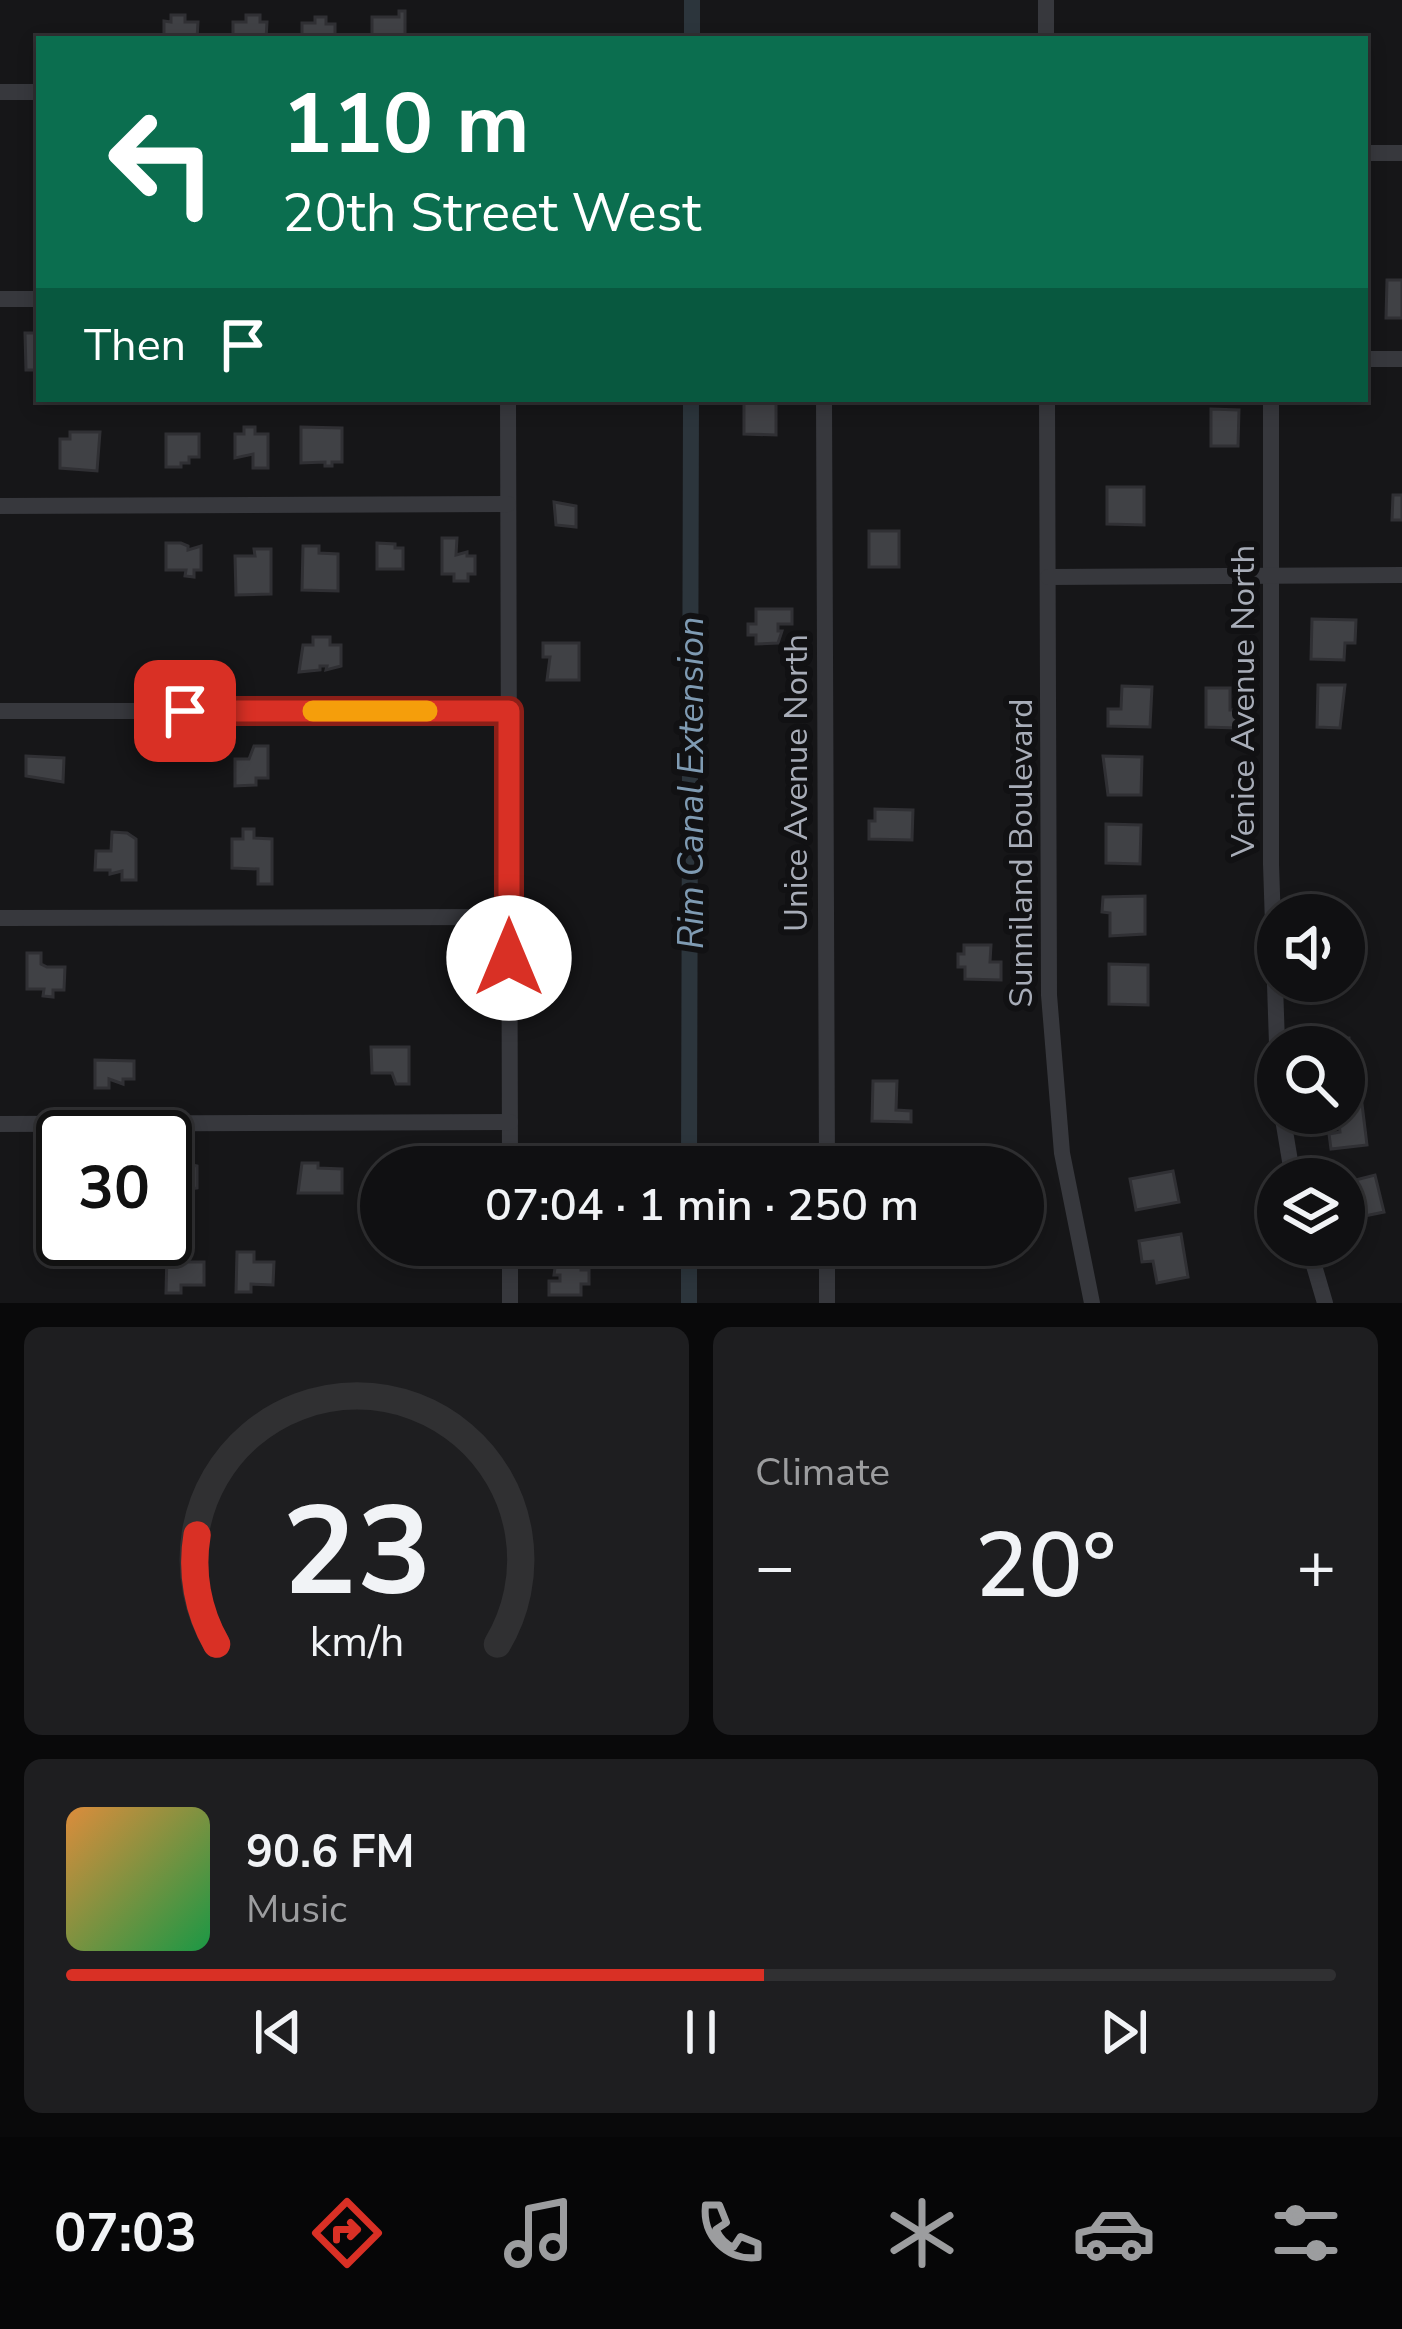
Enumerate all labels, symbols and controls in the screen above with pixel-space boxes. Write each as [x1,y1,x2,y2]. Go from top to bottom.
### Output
text: 110 m [282,67,530,182]
icon: left [84,84,240,240]
text: 20th Street West [282,176,701,250]
icon: arrive [210,312,276,378]
text: Then [84,315,186,376]
street label: Venice Avenue North [1221,545,1266,858]
water label: Rim Canal Extension [667,617,716,949]
street label: Unice Avenue North [774,634,819,932]
pin [134,660,236,762]
icon: arrive [152,678,218,744]
street label: Sunniland Boulevard [999,699,1044,1007]
map controls [1257,894,1365,1266]
button: sound [1257,894,1365,1002]
position arrow [446,895,572,1021]
button: search [1257,1026,1365,1134]
speed limit sign: 30 [36,1110,192,1266]
button: layers [1257,1158,1365,1266]
text: 07:04 · 1 min · 250 m [485,1175,919,1236]
text: Climate [755,1446,890,1499]
text: 23 [282,1467,431,1637]
text: 20° [975,1505,1116,1628]
text: − [755,1522,795,1612]
text: + [1296,1522,1336,1612]
text: km/h [309,1613,404,1671]
text: 90.6 FM [246,1822,415,1883]
text: Music [246,1883,347,1936]
icon: previous [245,1999,311,2065]
icon: pause [668,1999,734,2065]
icon: next [1091,1999,1157,2065]
icon: directions [305,2191,389,2275]
icon: music [497,2191,581,2275]
icon: phone [688,2191,772,2275]
icon: climate [880,2191,964,2275]
icon: car [1072,2191,1156,2275]
icon: filters [1264,2191,1348,2275]
text: 07:03 [54,2196,197,2270]

